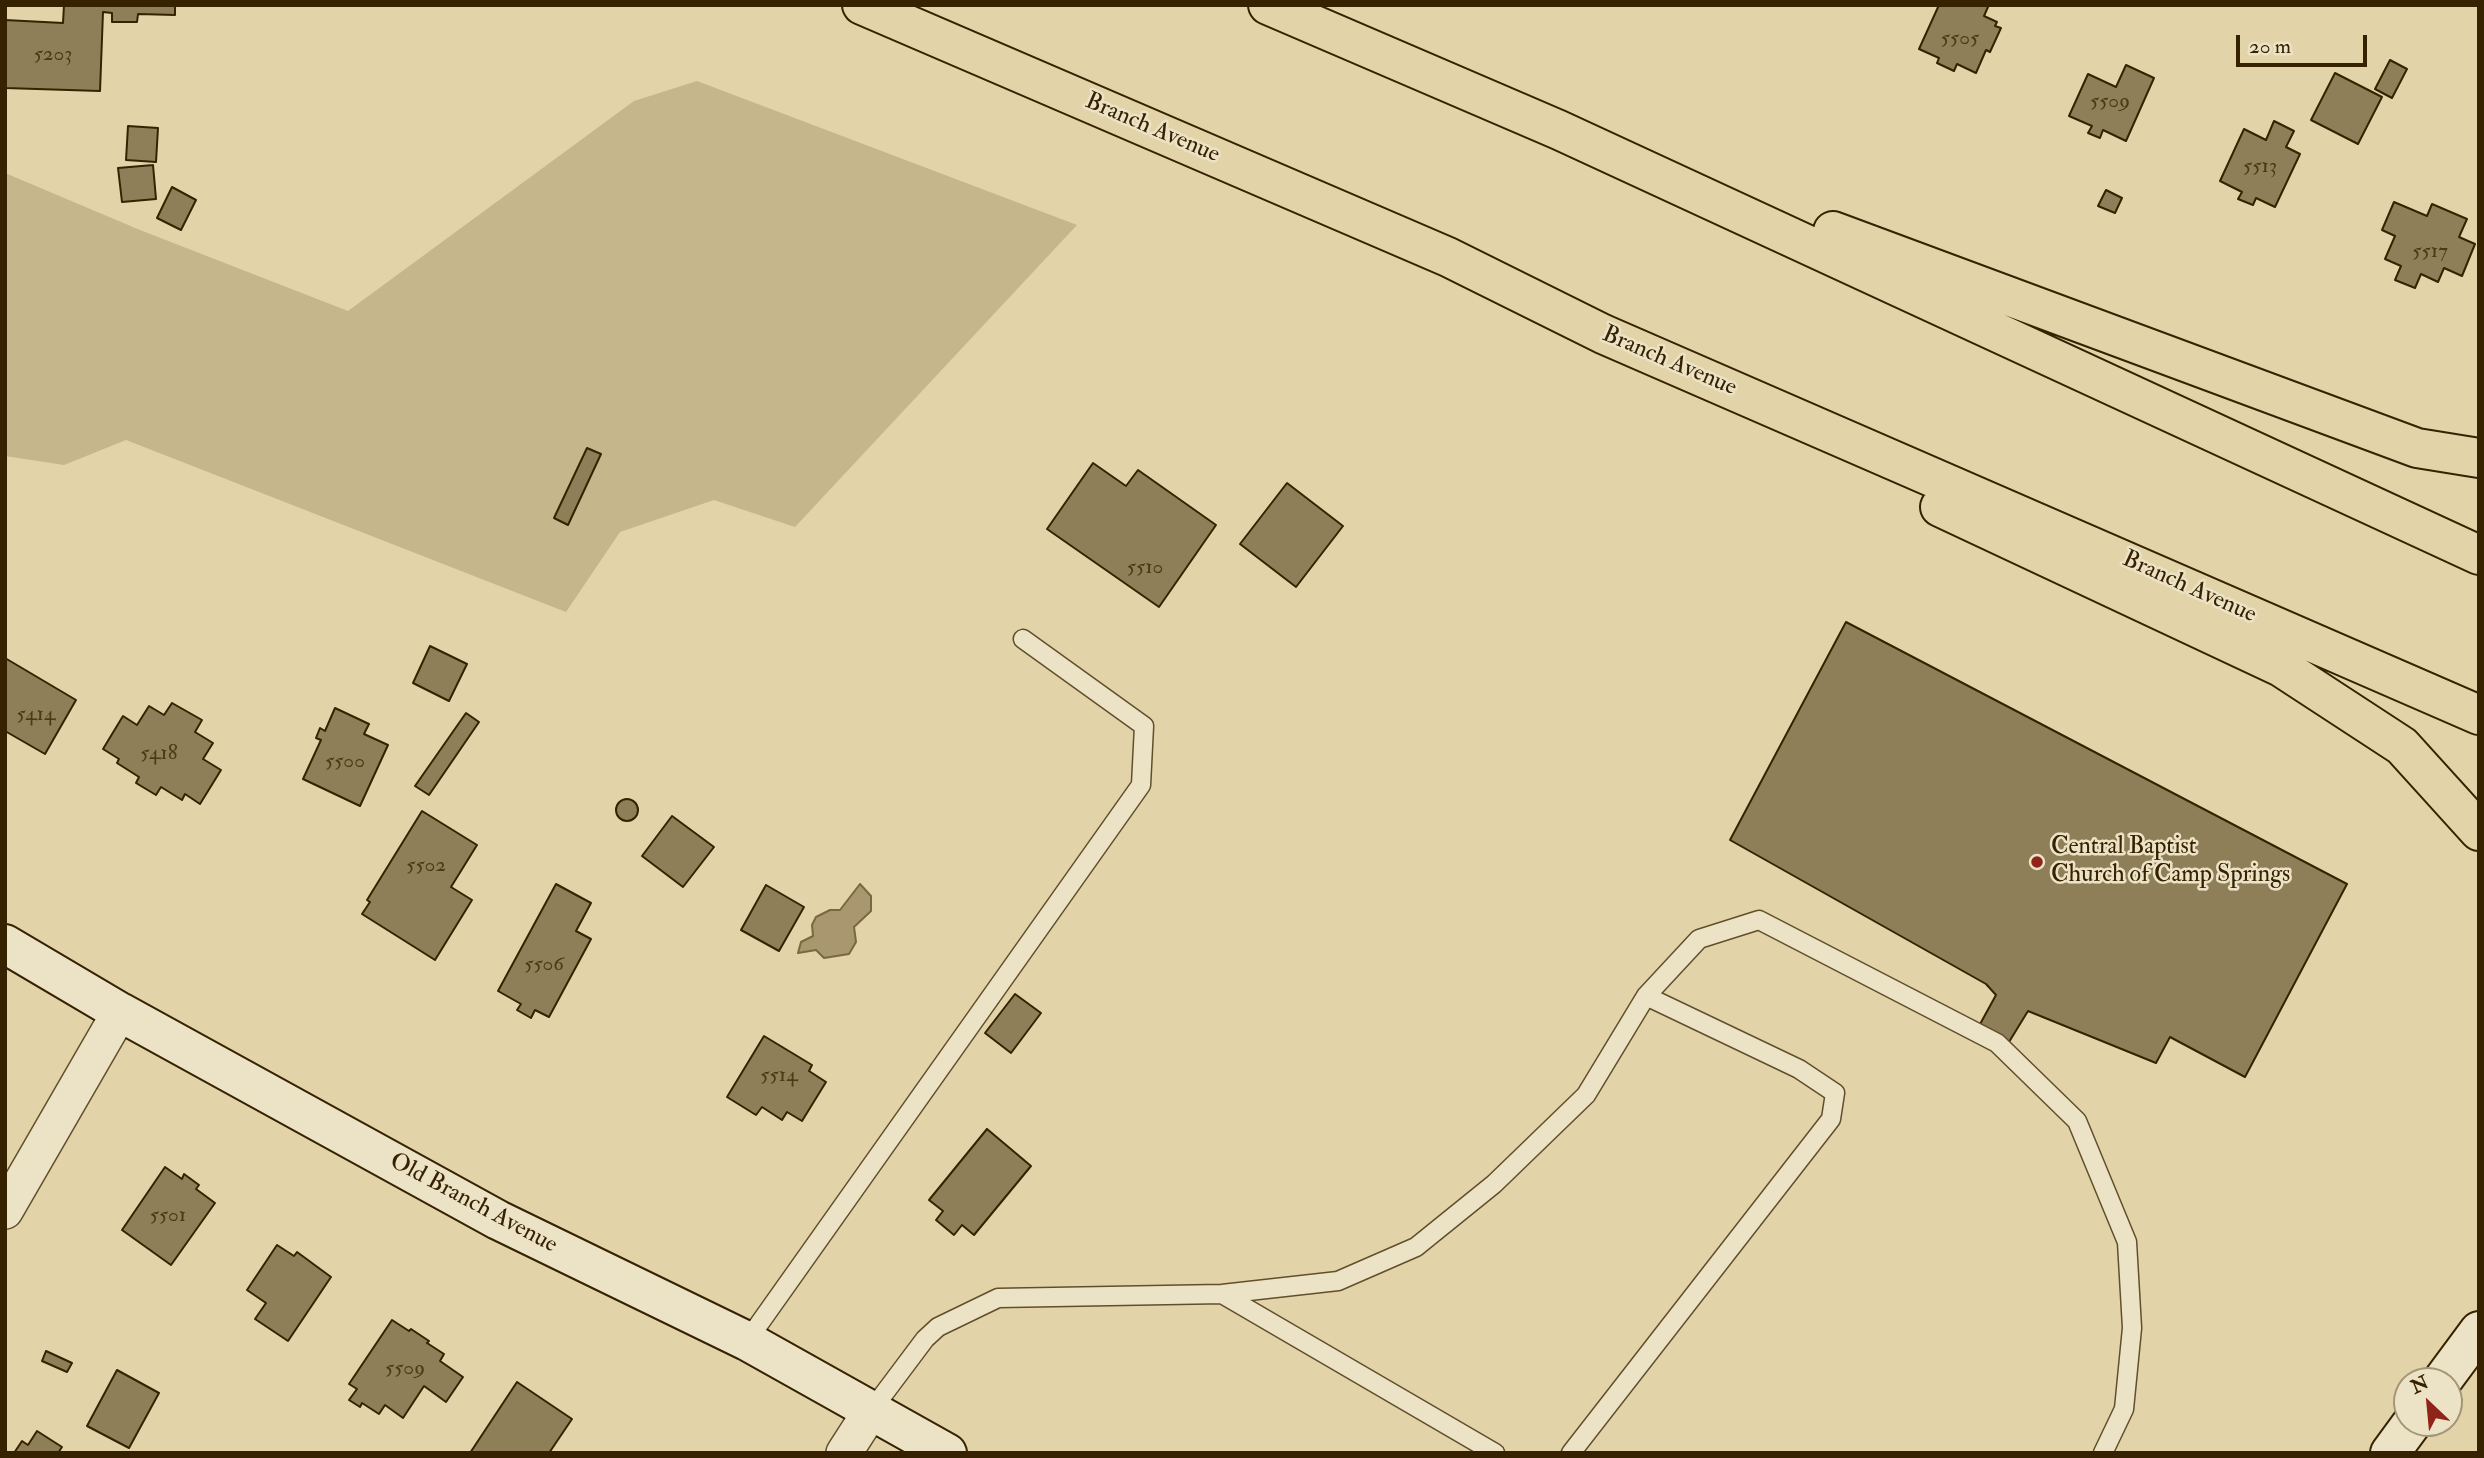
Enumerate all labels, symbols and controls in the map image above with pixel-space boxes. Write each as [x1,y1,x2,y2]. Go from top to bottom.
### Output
scale bar [2239,21,2370,65]
house number: 5505 [1941,26,1979,52]
text: 20 m [2249,33,2291,60]
house number: 5203 [34,42,72,68]
street label: Branch Avenue [1080,88,1224,170]
house number: 5509 [2090,89,2130,115]
house number: 5513 [2243,154,2277,180]
house number: 5517 [2412,239,2448,265]
street label: Branch Avenue [1597,321,1741,403]
street label: Branch Avenue [2118,546,2260,630]
house number: 5510 [1127,555,1163,581]
house number: 5414 [17,702,55,728]
house number: 5418 [140,741,178,767]
house number: 5500 [325,749,365,775]
place label: Central Baptist Church of Camp Springs [2051,834,2290,890]
house number: 5502 [406,853,446,879]
marker: Central Baptist Church of Camp Springs [2029,854,2045,870]
house number: 5506 [524,952,564,978]
house number: 5514 [760,1063,798,1089]
street label: Old Branch Avenue [384,1148,562,1260]
house number: 5501 [150,1203,186,1229]
house number: 5509 [385,1356,425,1382]
north arrow [2393,1367,2463,1437]
text: N [2407,1370,2433,1399]

